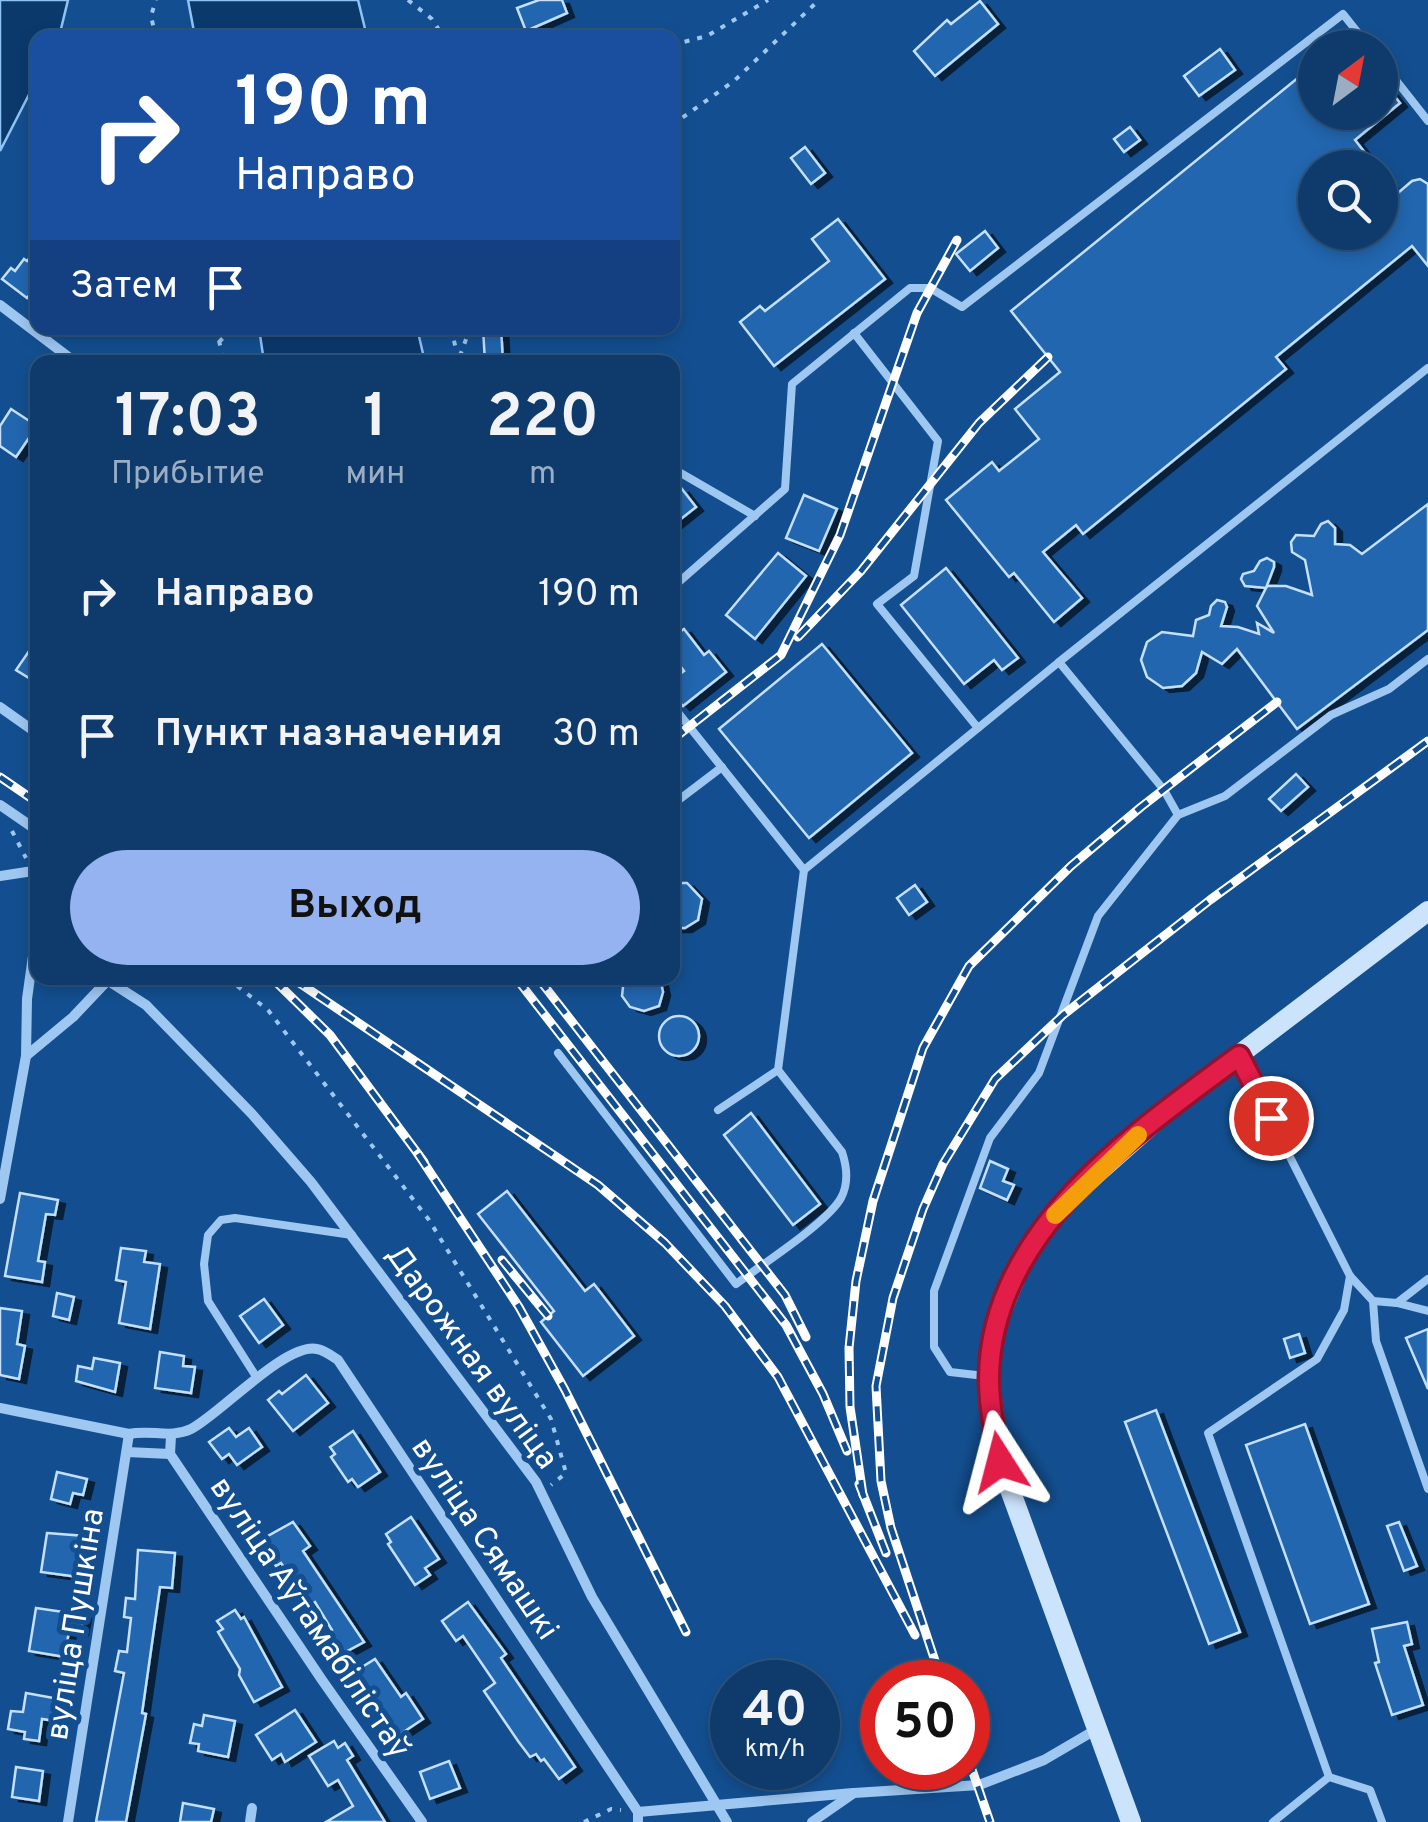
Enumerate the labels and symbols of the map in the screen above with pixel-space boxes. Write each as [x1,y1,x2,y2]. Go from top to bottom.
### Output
north arrow [1298,30,1398,130]
pin [1229,1076,1314,1161]
street label: Дарожная вуліца [376,1237,566,1478]
position arrow [948,1410,1052,1514]
street label: вуліца Сямашкі [401,1431,566,1649]
street label: вуліца Аўтамабілістаў [199,1470,418,1767]
street label: вуліца Пушкіна [39,1506,115,1743]
speed limit sign: 50 [860,1660,990,1790]

